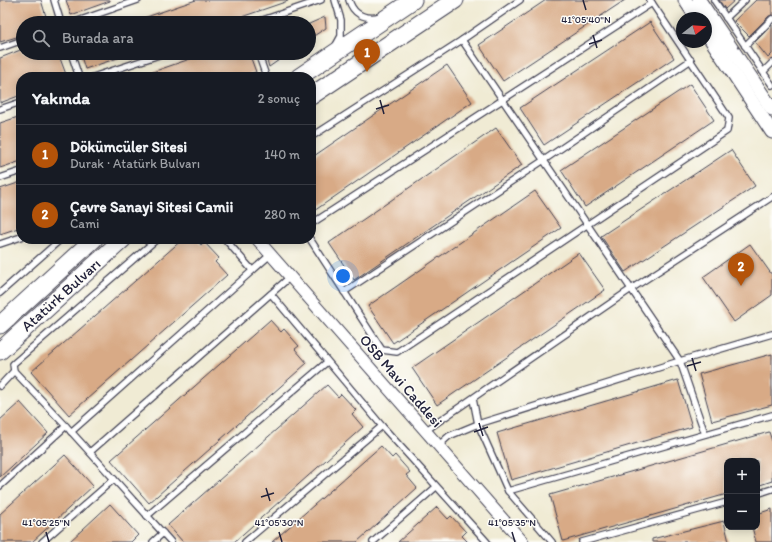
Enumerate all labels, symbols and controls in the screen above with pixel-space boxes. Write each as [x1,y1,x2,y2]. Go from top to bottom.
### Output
north arrow [676,12,712,48]
text: 41°05'40"N [561,13,611,26]
search box [16,16,316,60]
icon: search [30,27,52,49]
text: Burada ara [62,29,134,47]
pin: 1 [354,39,380,72]
text: Yakında [32,88,90,108]
text: 2 sonuç [258,91,300,106]
text: Dökümcüler Sitesi [70,138,187,156]
text: 1 [42,147,48,162]
text: 140 m [264,147,300,162]
text: Durak · Atatürk Bulvarı [70,156,200,171]
text: Çevre Sanayi Sitesi Camii [70,198,233,216]
text: 2 [42,207,48,222]
text: 280 m [264,207,300,222]
text: Cami [70,216,99,231]
pin: 2 [728,253,754,286]
street label: Atatürk Bulvarı [18,255,104,335]
your location [333,266,353,286]
street label: OSB Mavi Caddesi [356,331,446,431]
map controls [724,458,760,530]
button: + [724,458,760,494]
button: − [724,494,760,530]
text: 41°05'25"N [22,516,70,529]
text: 41°05'30"N [255,516,304,529]
text: 41°05'35"N [488,516,536,529]

